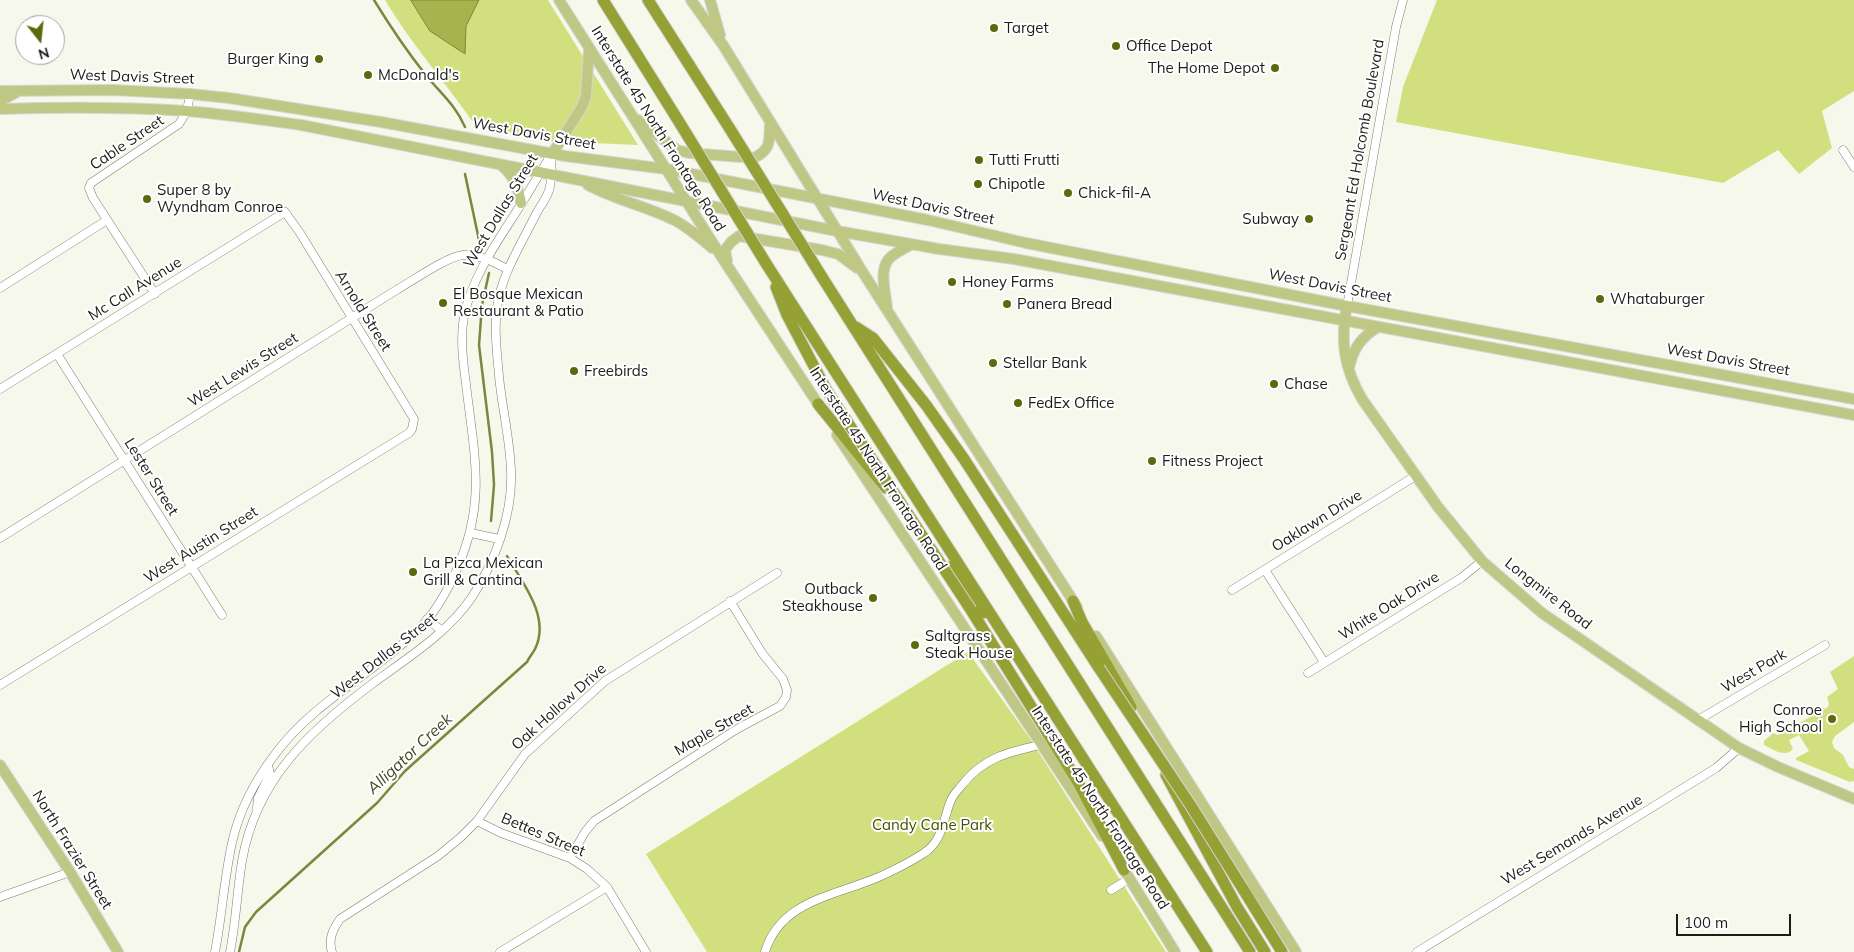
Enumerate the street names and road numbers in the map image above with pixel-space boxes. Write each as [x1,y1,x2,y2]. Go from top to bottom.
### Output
street label: Interstate 45 North Frontage Road [587,23,729,235]
street label: Sergeant Ed Holcomb Boulevard [1332,38,1388,262]
street label: West Davis Street [69,66,195,88]
street label: Cable Street [87,112,167,174]
street label: West Davis Street [471,114,597,154]
street label: West Dallas Street [460,151,542,271]
street label: West Davis Street [870,185,996,229]
street label: Mc Call Avenue [85,253,185,325]
street label: West Davis Street [1267,265,1393,307]
street label: Arnold Street [331,267,395,355]
street label: West Lewis Street [185,329,301,411]
street label: West Davis Street [1665,340,1791,380]
street label: Interstate 45 North Frontage Road [805,364,951,574]
street label: Lester Street [120,435,182,519]
street label: Oaklawn Drive [1269,486,1365,556]
street label: West Austin Street [141,503,261,587]
street label: Longmire Road [1501,554,1595,634]
street label: White Oak Drive [1336,568,1442,644]
street label: West Dallas Street [327,609,441,703]
street label: West Park [1718,645,1790,697]
street label: Oak Hollow Drive [508,660,610,754]
street label: Maple Street [671,700,757,760]
street label: Interstate 45 North Frontage Road [1027,703,1173,913]
street label: North Frazier Street [28,787,116,913]
street label: West Semands Avenue [1498,791,1646,889]
street label: Bettes Street [498,809,588,861]

